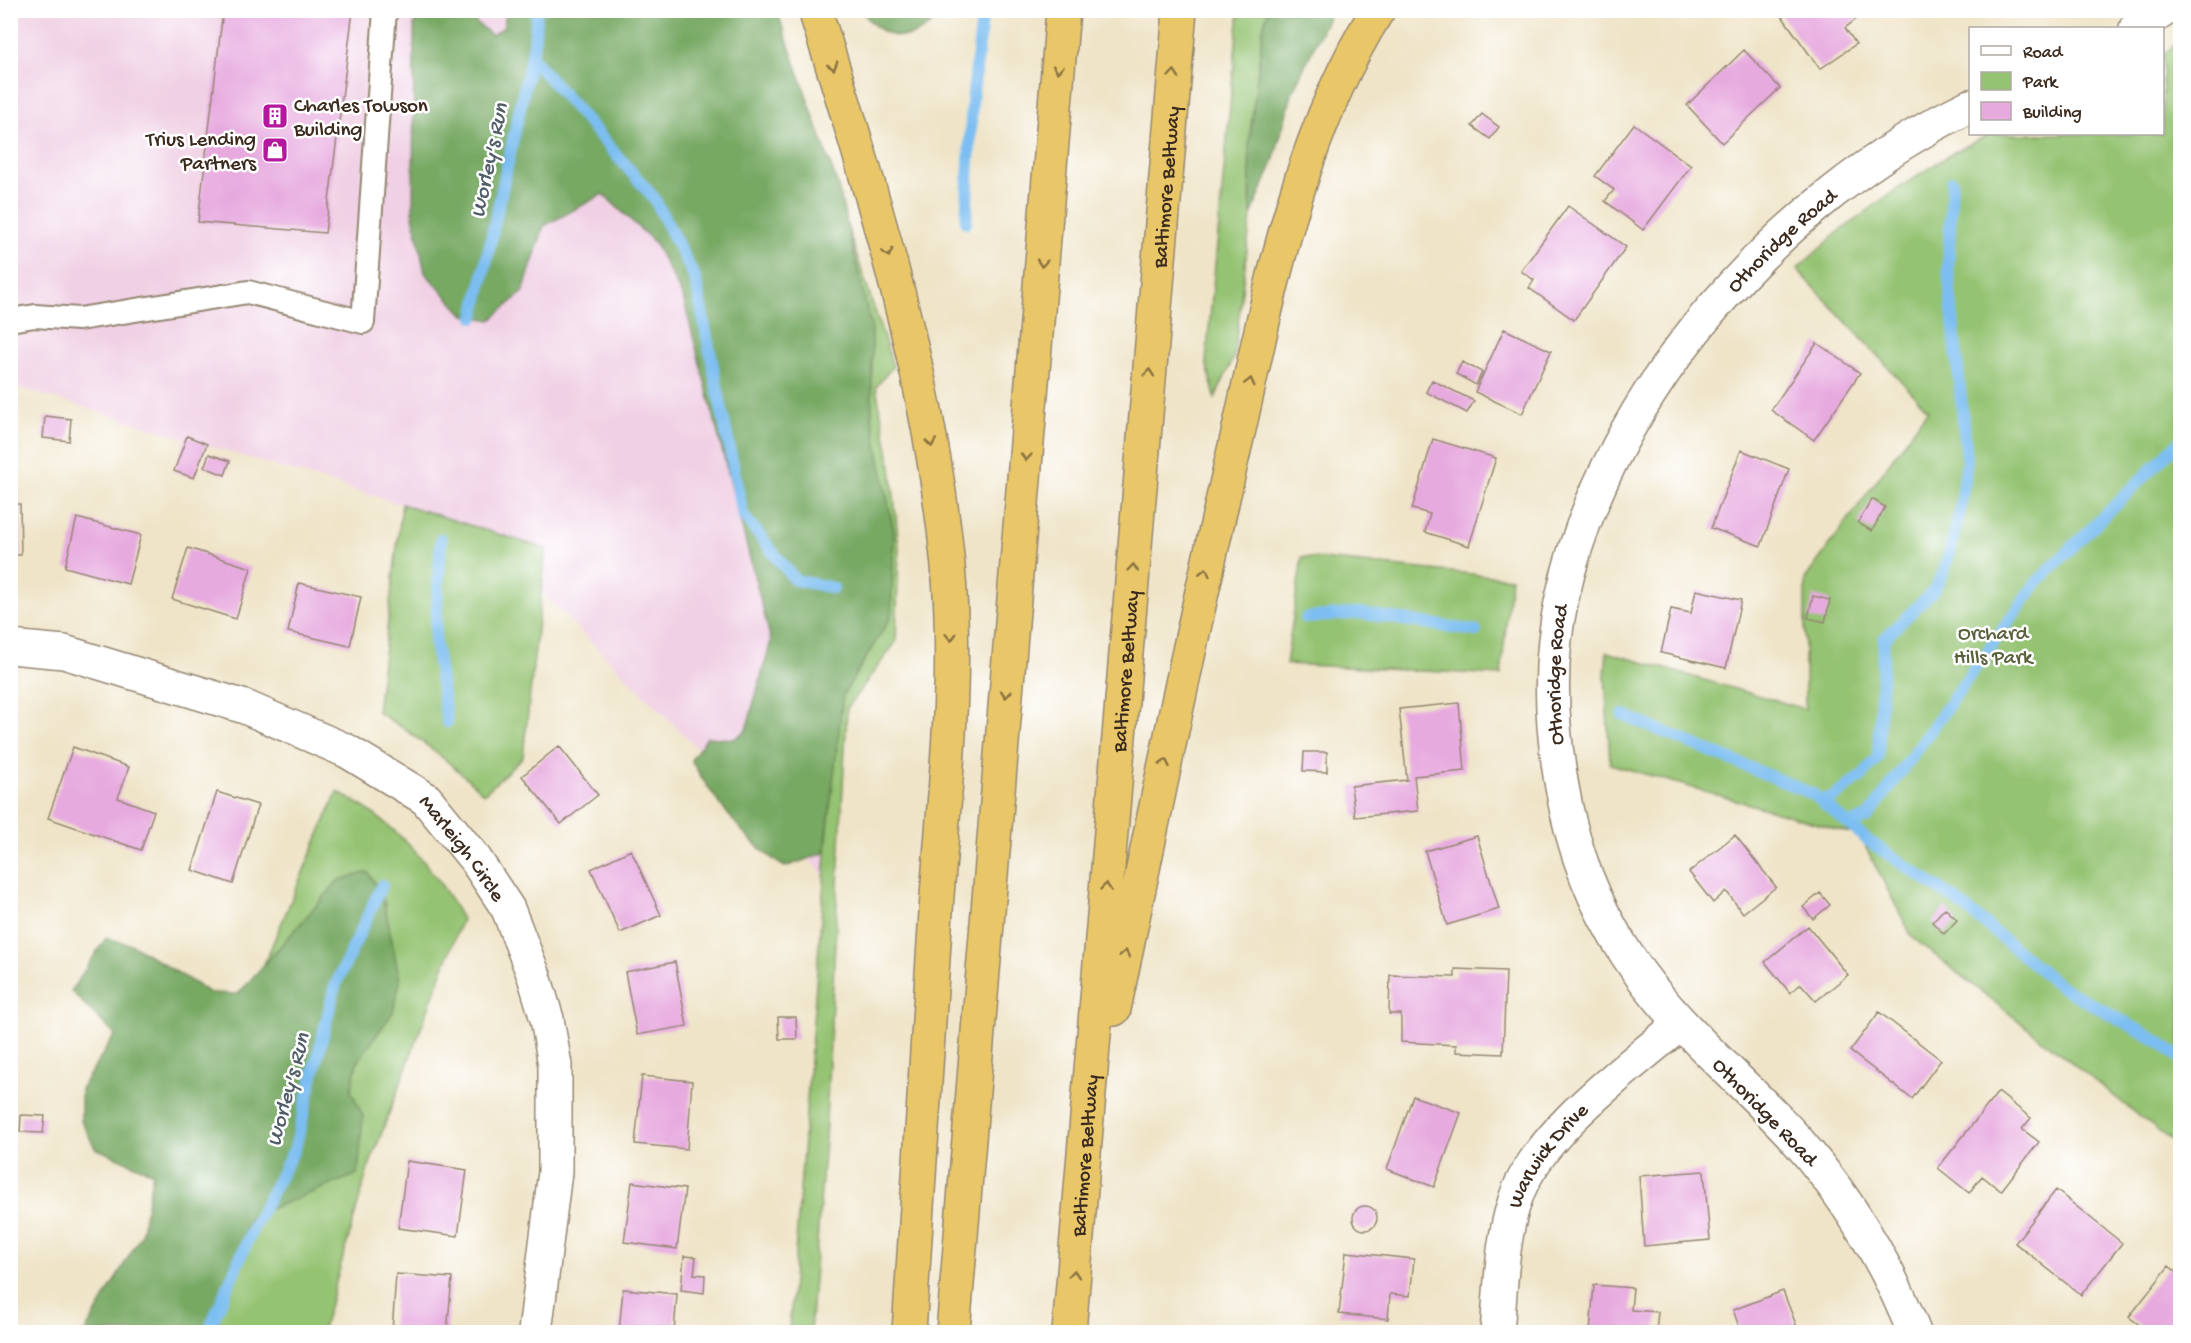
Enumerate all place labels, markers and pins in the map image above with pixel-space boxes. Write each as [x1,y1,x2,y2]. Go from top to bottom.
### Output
place label: Charles Towson Building [293,95,428,144]
building icon: Charles Towson Building [260,101,290,131]
place label: Trius Lending Partners [145,129,257,178]
shop icon: Trius Lending Partners [260,135,290,165]

